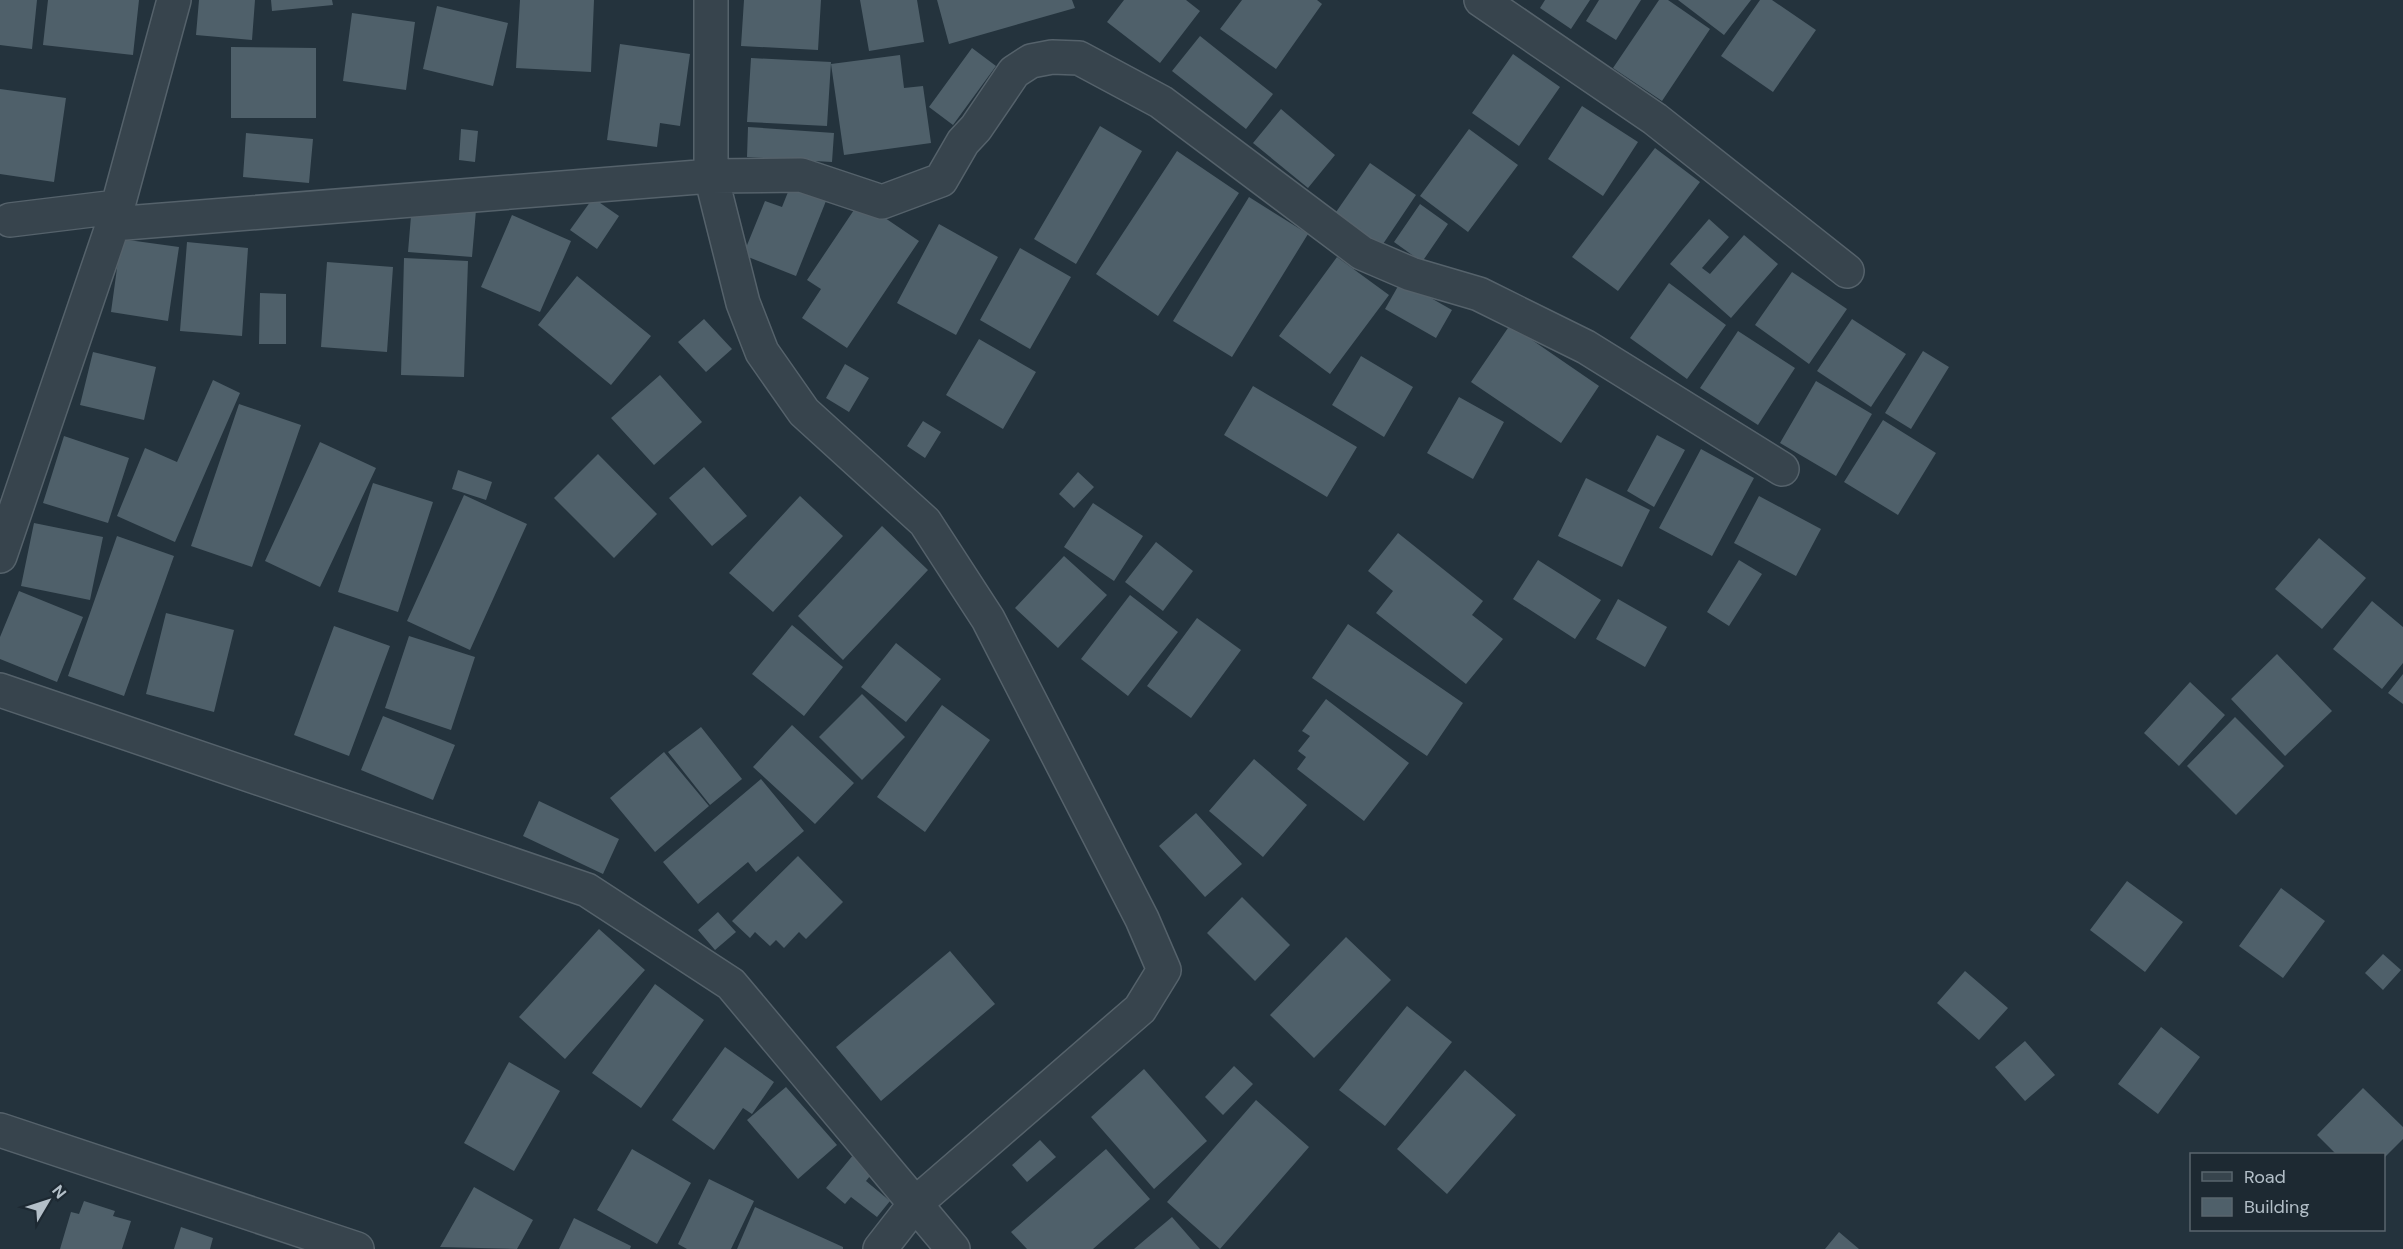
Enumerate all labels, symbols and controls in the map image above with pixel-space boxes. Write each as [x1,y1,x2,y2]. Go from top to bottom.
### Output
legend [2190,1153,2385,1231]
text: Road [2244,1165,2286,1189]
north arrow [18,1171,78,1231]
text: N [47,1181,71,1203]
text: Building [2244,1195,2309,1219]

